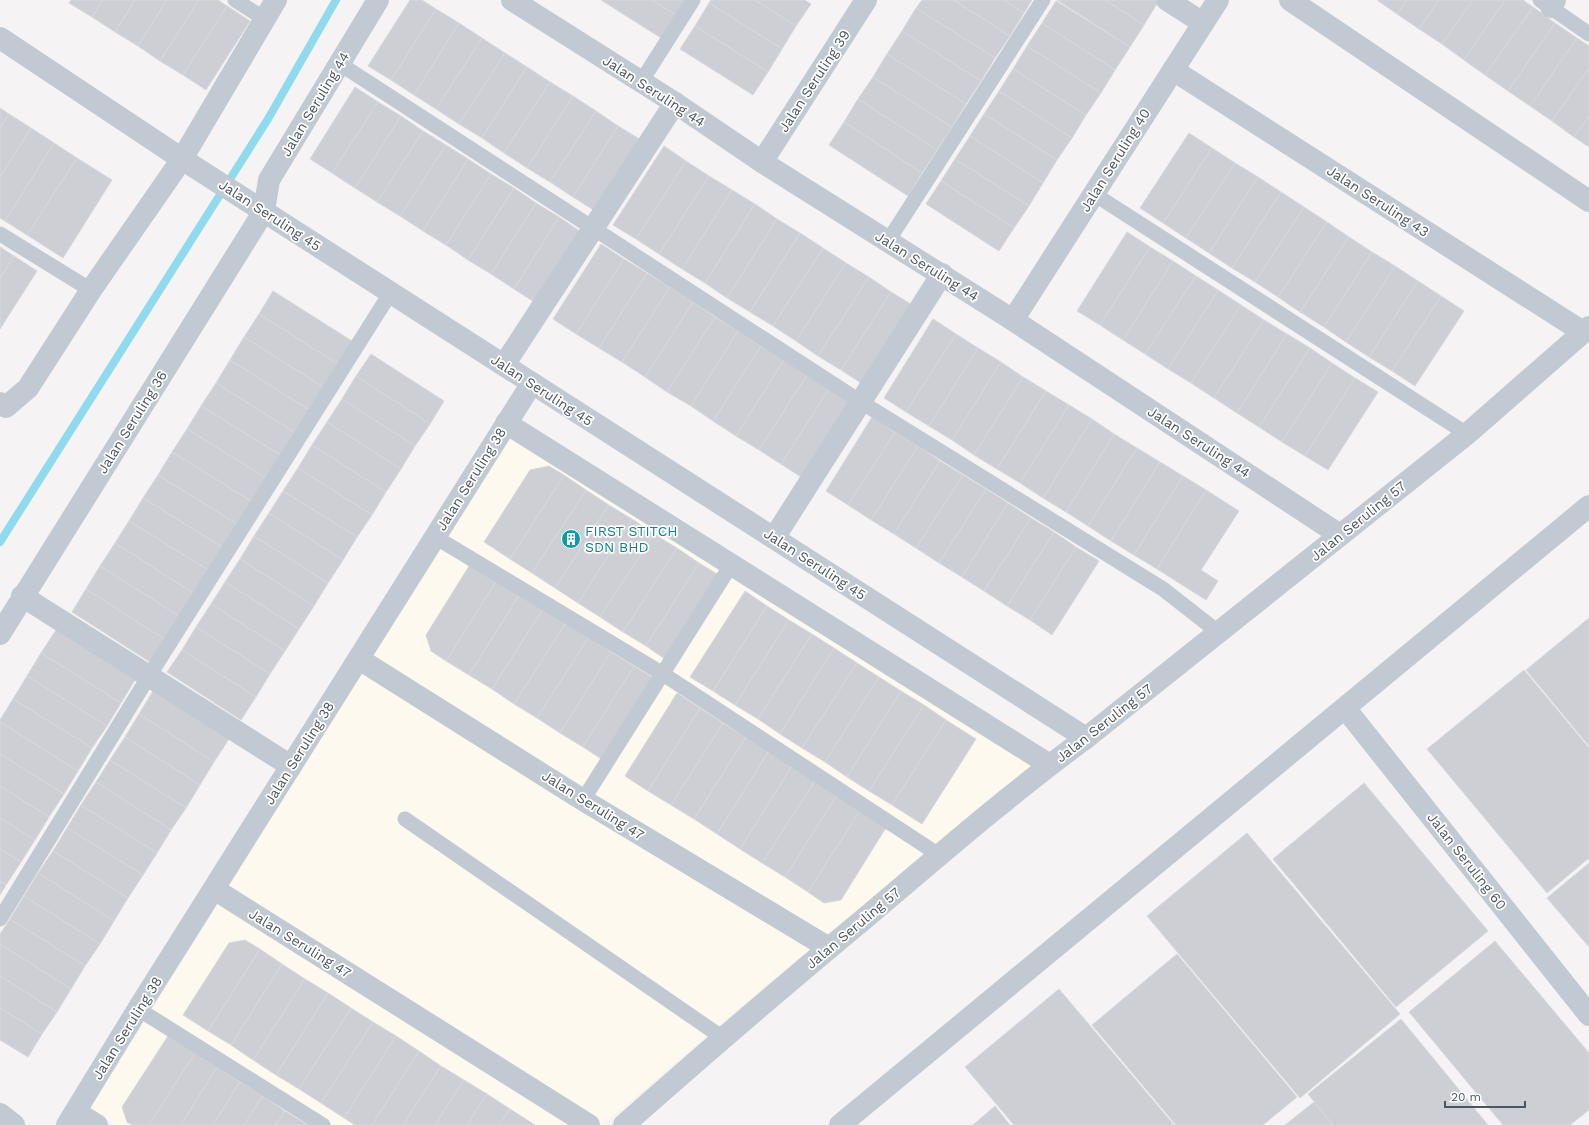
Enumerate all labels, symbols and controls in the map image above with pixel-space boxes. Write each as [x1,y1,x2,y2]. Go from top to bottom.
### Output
street label: Jalan Seruling 39 [775,27,853,135]
street label: Jalan Seruling 44 [278,49,352,159]
street label: Jalan Seruling 44 [600,52,708,130]
street label: Jalan Seruling 40 [1077,105,1153,215]
street label: Jalan Seruling 43 [1324,162,1432,240]
street label: Jalan Seruling 45 [216,176,324,254]
street label: Jalan Seruling 44 [872,228,982,304]
street label: Jalan Seruling 45 [488,351,596,429]
street label: Jalan Seruling 36 [94,368,170,476]
street label: Jalan Seruling 44 [1145,403,1253,481]
street label: Jalan Seruling 38 [433,425,509,533]
street label: Jalan Seruling 57 [1307,478,1409,564]
place label: FIRST STITCH SDN BHD [585,523,678,555]
street label: Jalan Seruling 45 [761,525,869,603]
building icon: FIRST STITCH SDN BHD [560,528,582,550]
street label: Jalan Seruling 57 [1053,680,1155,765]
street label: Jalan Seruling 38 [261,699,337,807]
street label: Jalan Seruling 47 [539,767,647,843]
street label: Jalan Seruling 60 [1424,809,1510,913]
street label: Jalan Seruling 57 [803,884,903,972]
street label: Jalan Seruling 47 [246,905,354,981]
street label: Jalan Seruling 38 [89,974,165,1082]
scale bar [1445,1083,1525,1109]
text: 20 m [1451,1090,1481,1104]

